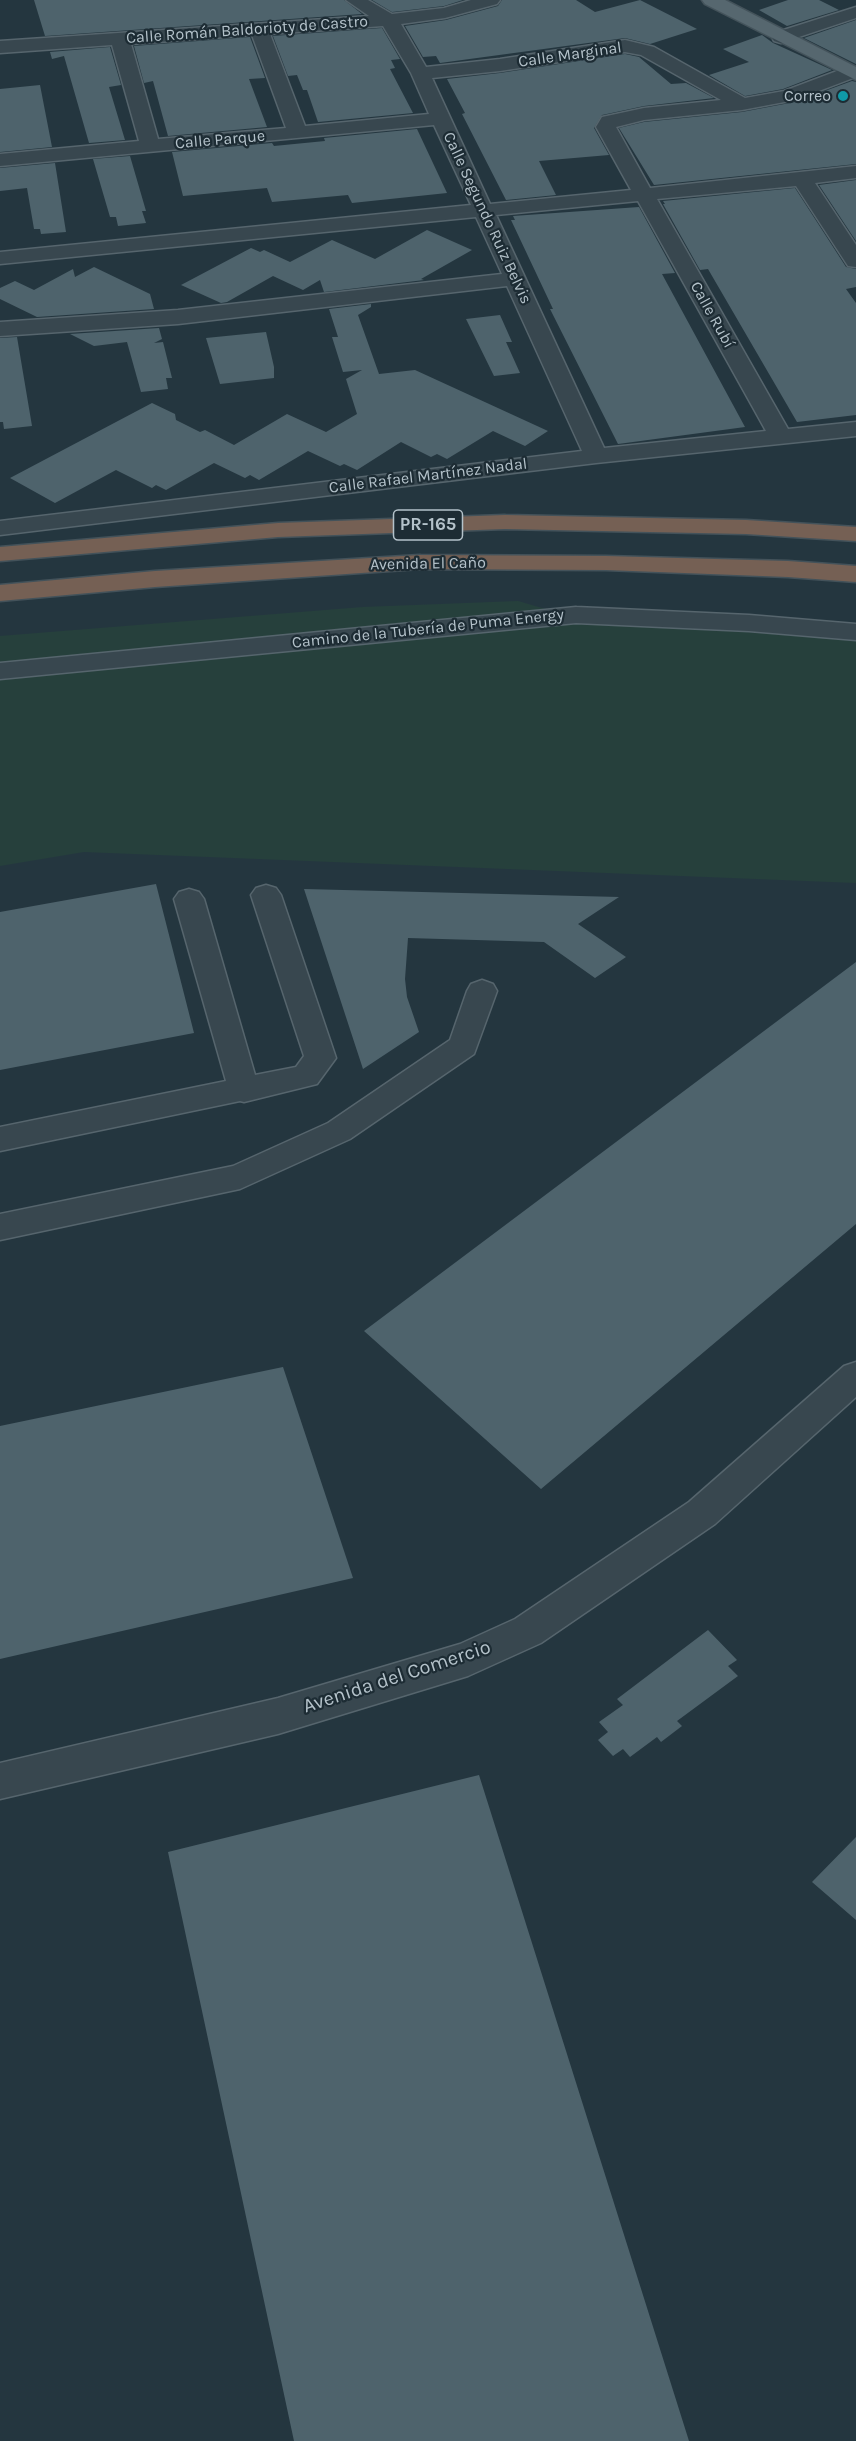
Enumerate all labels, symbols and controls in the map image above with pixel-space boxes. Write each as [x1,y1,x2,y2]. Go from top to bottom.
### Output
street label: Calle Román Baldorioty de Castro [125,12,369,48]
street label: Calle Marginal [517,38,623,72]
place label: Correo [784,86,831,106]
marker: Correo [836,89,850,103]
street label: Calle Parque [174,127,266,153]
street label: Calle Segundo Ruiz Belvis [439,129,535,307]
street label: Calle Rubí [686,278,738,352]
street label: Calle Rafael Martínez Nadal [328,454,528,498]
road number: PR-165 [394,510,462,540]
street label: Avenida El Caño [370,553,486,575]
street label: Camino de la Tubería de Puma Energy [291,605,565,653]
street label: Avenida del Comercio [300,1635,494,1719]

